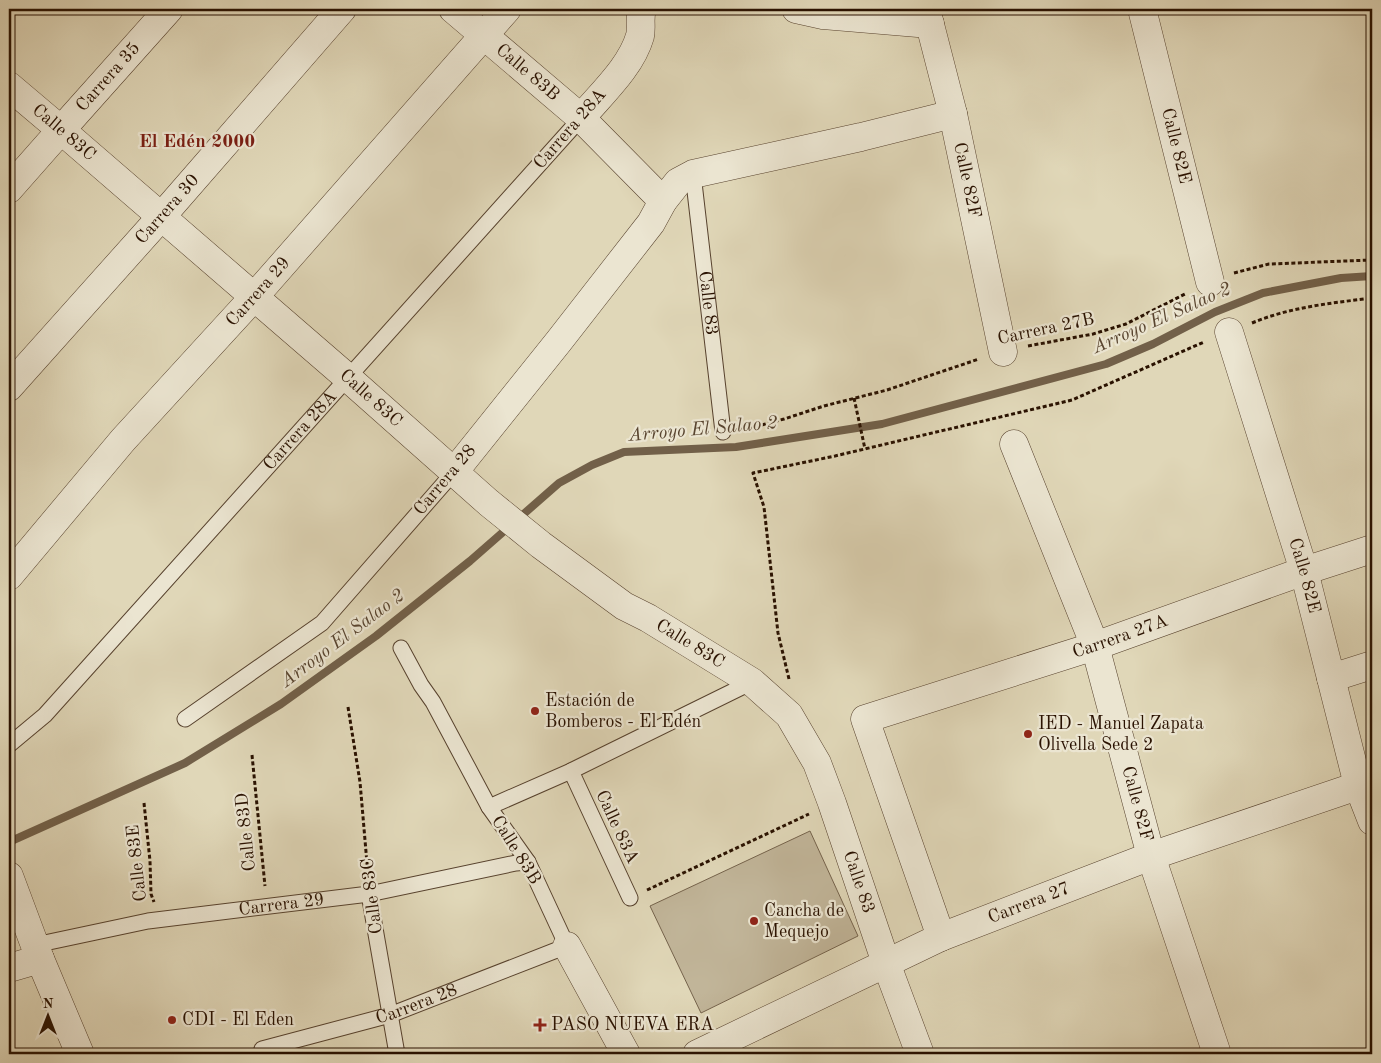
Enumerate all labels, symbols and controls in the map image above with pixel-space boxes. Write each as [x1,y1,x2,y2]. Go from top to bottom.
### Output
street label: Carrera 35 [73,39,144,115]
street label: Calle 83B [492,41,563,104]
street label: Carrera 28A [530,85,610,173]
street label: Calle 83C [29,101,99,165]
street label: Calle 82E [1158,106,1194,186]
district label: El Edén 2000 [139,133,255,152]
street label: Calle 82F [950,141,984,220]
street label: Carrera 30 [132,171,203,248]
street label: Carrera 29 [223,254,294,330]
street label: Calle 83 [695,270,721,336]
water label: Arroyo El Salao 2 [1089,280,1234,359]
street label: Carrera 27B [996,310,1096,348]
street label: Calle 83C [336,366,406,431]
street label: Carrera 28A [260,387,341,474]
water label: Arroyo El Salao 2 [627,414,778,446]
street label: Carrera 28 [410,441,480,519]
street label: Calle 82E [1285,536,1323,615]
water label: Arroyo El Salao 2 [277,586,408,692]
street label: Carrera 27A [1070,611,1171,662]
street label: Calle 83C [653,616,728,672]
place label: Estación de Bomberos - El Edén [545,692,701,731]
marker: Estación de Bomberos - El Edén [529,705,541,717]
place label: IED - Manuel Zapata Olivella Sede 2 [1038,715,1204,754]
marker: IED - Manuel Zapata Olivella Sede 2 [1022,728,1034,740]
street label: Calle 82F [1118,764,1156,843]
street label: Calle 83A [592,788,642,867]
street label: Calle 83D [233,792,259,872]
street label: Calle 83B [488,812,544,888]
street label: Calle 83E [124,824,150,902]
street label: Calle 83 [840,848,878,916]
street label: Calle 83C [358,857,386,935]
street label: Carrera 27 [986,879,1073,927]
street label: Carrera 29 [238,891,325,919]
place label: Cancha de Mequejo [764,902,844,941]
marker: Cancha de Mequejo [748,915,760,927]
street label: Carrera 28 [374,981,460,1027]
north arrow [22,990,72,1040]
text: N [43,997,54,1011]
place label: CDI - El Eden [182,1011,294,1029]
marker: CDI - El Eden [166,1014,178,1026]
place label: PASO NUEVA ERA [551,1016,714,1034]
marker: PASO NUEVA ERA [533,1018,547,1032]

